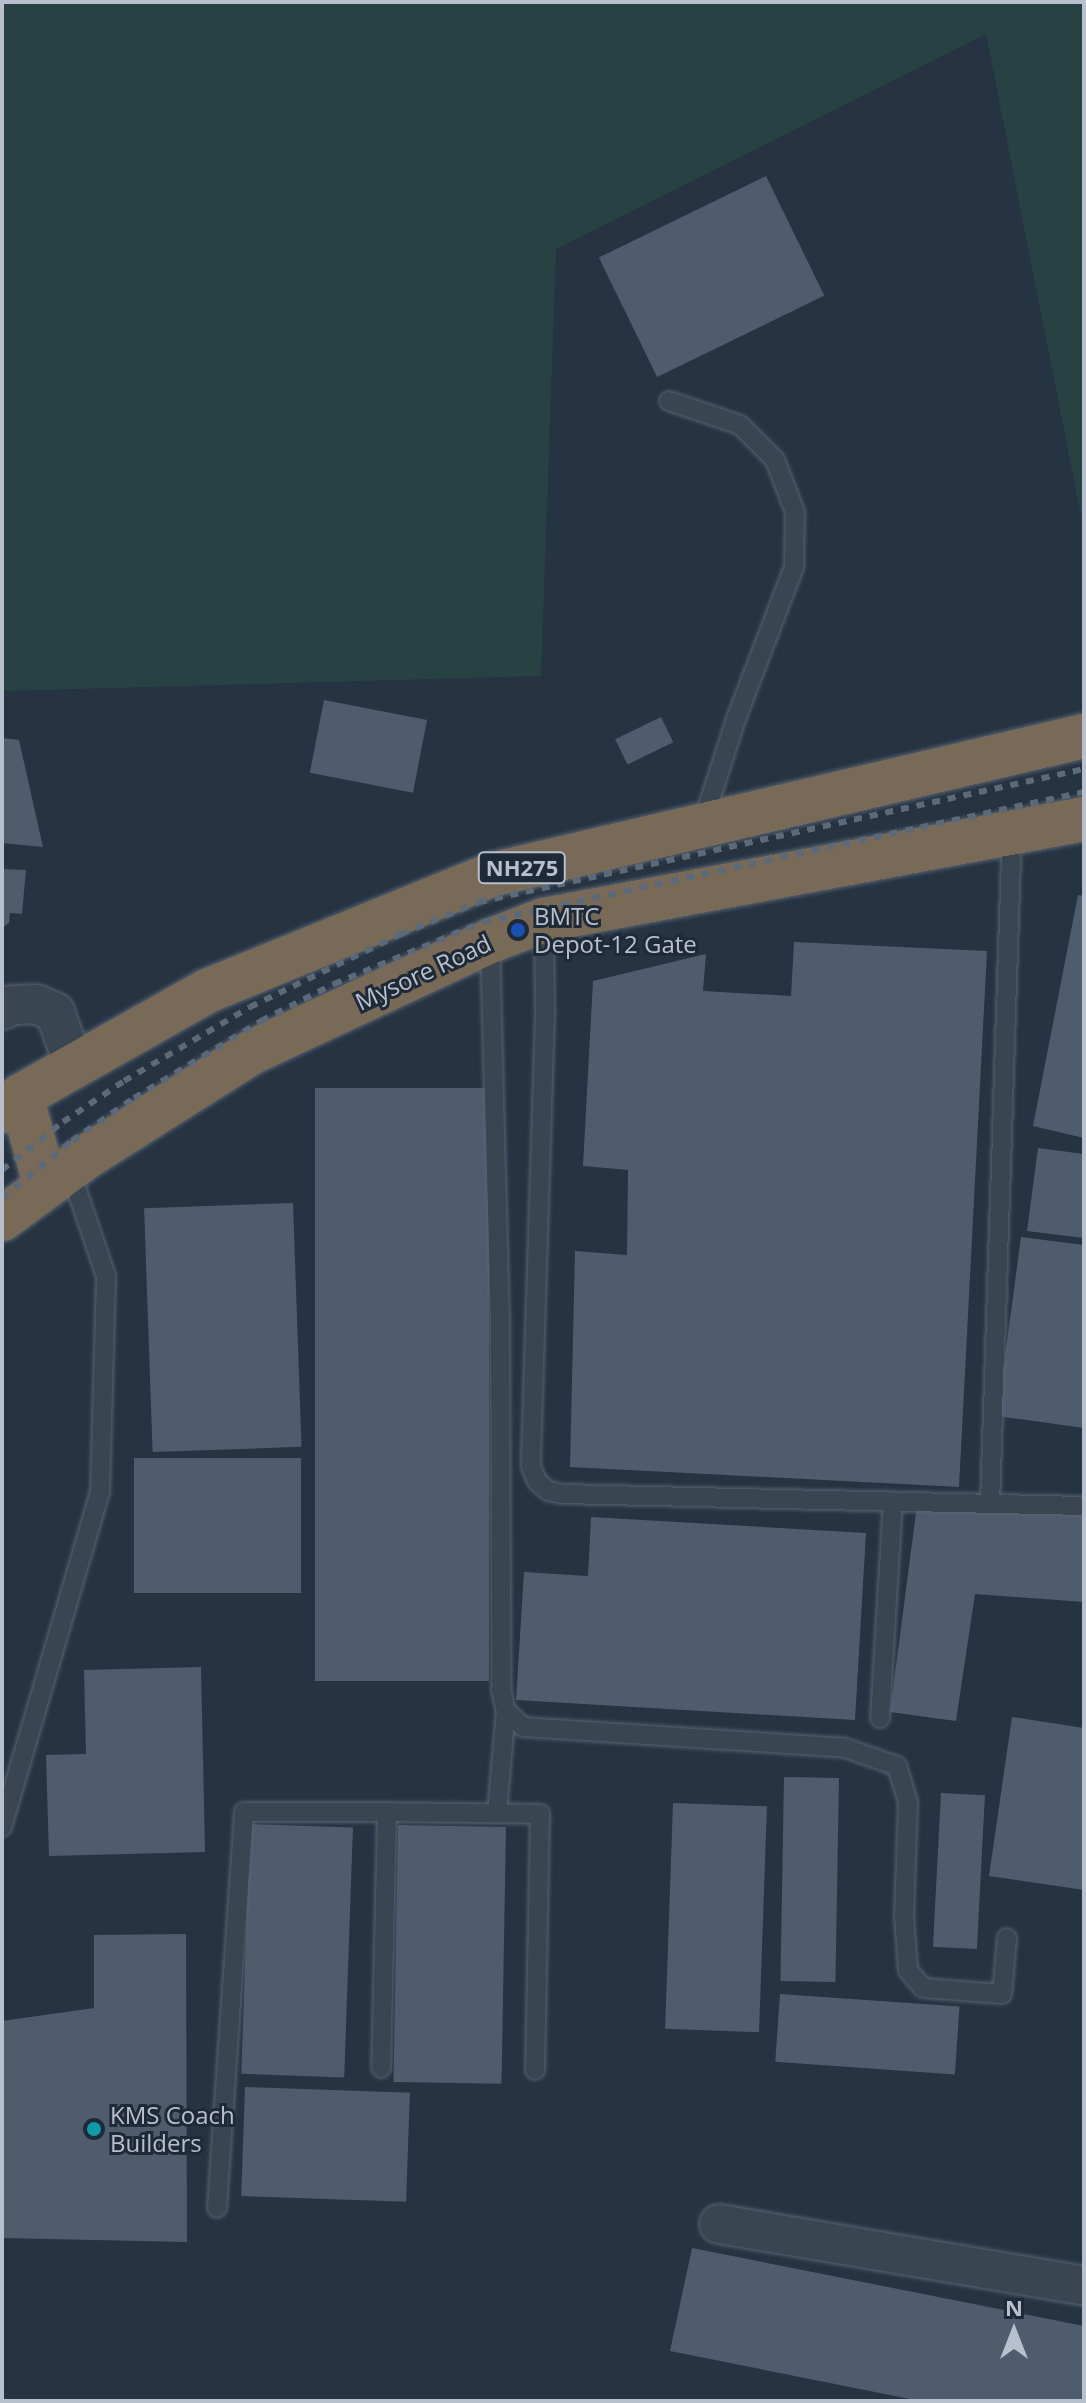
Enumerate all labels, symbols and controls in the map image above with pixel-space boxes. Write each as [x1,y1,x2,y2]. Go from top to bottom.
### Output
road number: NH275 [476,850,568,886]
place label: BMTC Depot-12 Gate [534,902,697,958]
marker: BMTC Depot-12 Gate [509,921,527,939]
street label: Mysore Road [351,928,495,1016]
place label: KMS Coach Builders [110,2101,235,2157]
marker: KMS Coach Builders [85,2120,103,2138]
north arrow [974,2291,1054,2371]
text: N [1005,2292,1023,2322]

